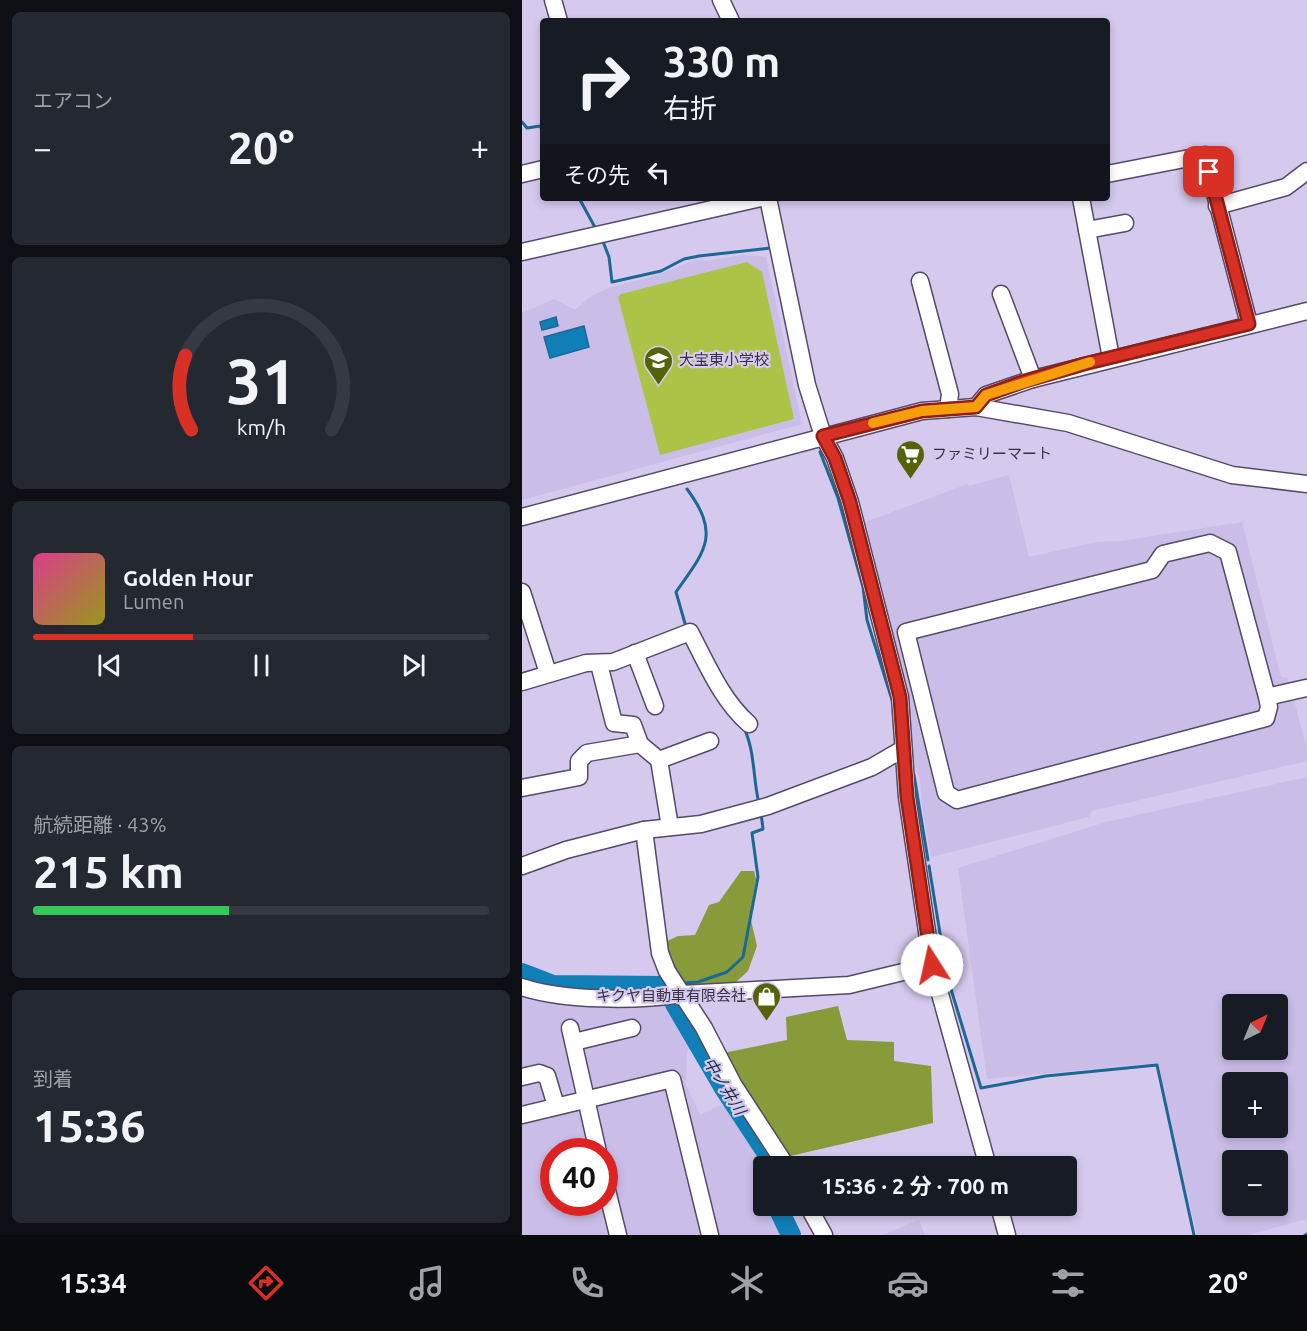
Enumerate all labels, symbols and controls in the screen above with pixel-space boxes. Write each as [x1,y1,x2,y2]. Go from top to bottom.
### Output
text: 330 m [663,38,780,85]
icon: right [564,42,642,120]
text: エアコン [33,89,113,112]
text: 右折 [663,93,717,123]
text: 20° [228,122,294,173]
text: − [33,129,52,166]
text: + [470,129,489,166]
pin [1183,146,1234,197]
icon: arrive [1192,155,1225,188]
icon: left [642,156,675,189]
text: その先 [564,162,630,187]
school or university icon: 大宝東小学校 [642,344,674,386]
text: 31 [226,346,296,416]
place label: 大宝東小学校 [679,351,769,368]
text: km/h [236,415,286,439]
supermarket icon: ファミリーマート [895,438,927,480]
place label: ファミリーマート [932,445,1052,462]
text: Golden Hour [123,565,253,590]
text: Lumen [123,590,184,613]
icon: previous [93,649,126,682]
icon: pause [245,649,278,682]
icon: next [397,649,430,682]
text: 航続距離 · 43% [33,813,166,836]
text: 215 km [33,846,184,897]
position arrow [900,933,964,997]
shop icon: キクヤ自動車有限会社 [751,980,783,1022]
place label: キクヤ自動車有限会社 [596,987,746,1004]
north arrow [1222,994,1288,1060]
map controls [1222,994,1288,1216]
water label: 中ノ井川 [700,1054,751,1120]
text: 到着 [33,1067,73,1090]
button: + [1222,1072,1288,1138]
text: 15:36 [33,1100,146,1151]
speed limit sign: 40 [540,1138,618,1216]
button: − [1222,1150,1288,1216]
text: 15:36 · 2 分 · 700 m [821,1173,1009,1198]
icon: directions [245,1262,287,1304]
icon: music [406,1262,448,1304]
icon: phone [566,1262,608,1304]
icon: climate [726,1262,768,1304]
icon: car [887,1262,929,1304]
icon: filters [1047,1262,1089,1304]
text: 15:34 [59,1268,127,1298]
text: 20° [1208,1268,1248,1298]

